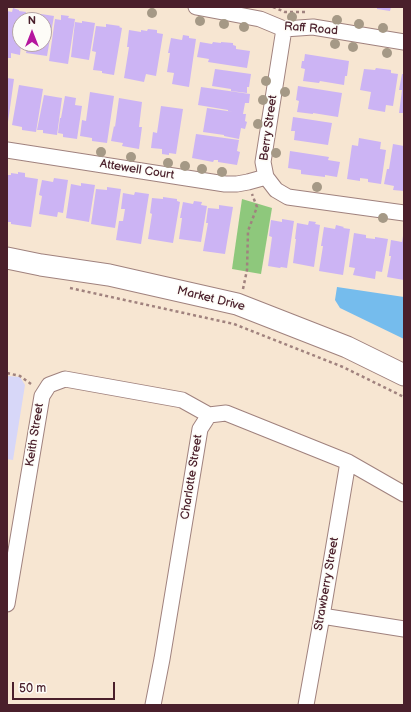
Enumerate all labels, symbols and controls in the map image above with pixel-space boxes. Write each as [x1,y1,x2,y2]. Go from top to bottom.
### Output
north arrow [12,12,52,52]
text: N [28,14,36,27]
street label: Raff Road [283,19,339,39]
street label: Berry Street [257,94,281,162]
street label: Attewell Court [99,157,175,183]
street label: Market Drive [176,284,246,314]
street label: Keith Street [23,402,47,468]
street label: Charlotte Street [178,433,206,521]
street label: Strawberry Street [312,536,342,632]
scale bar [14,674,117,700]
text: 50 m [19,681,46,696]

